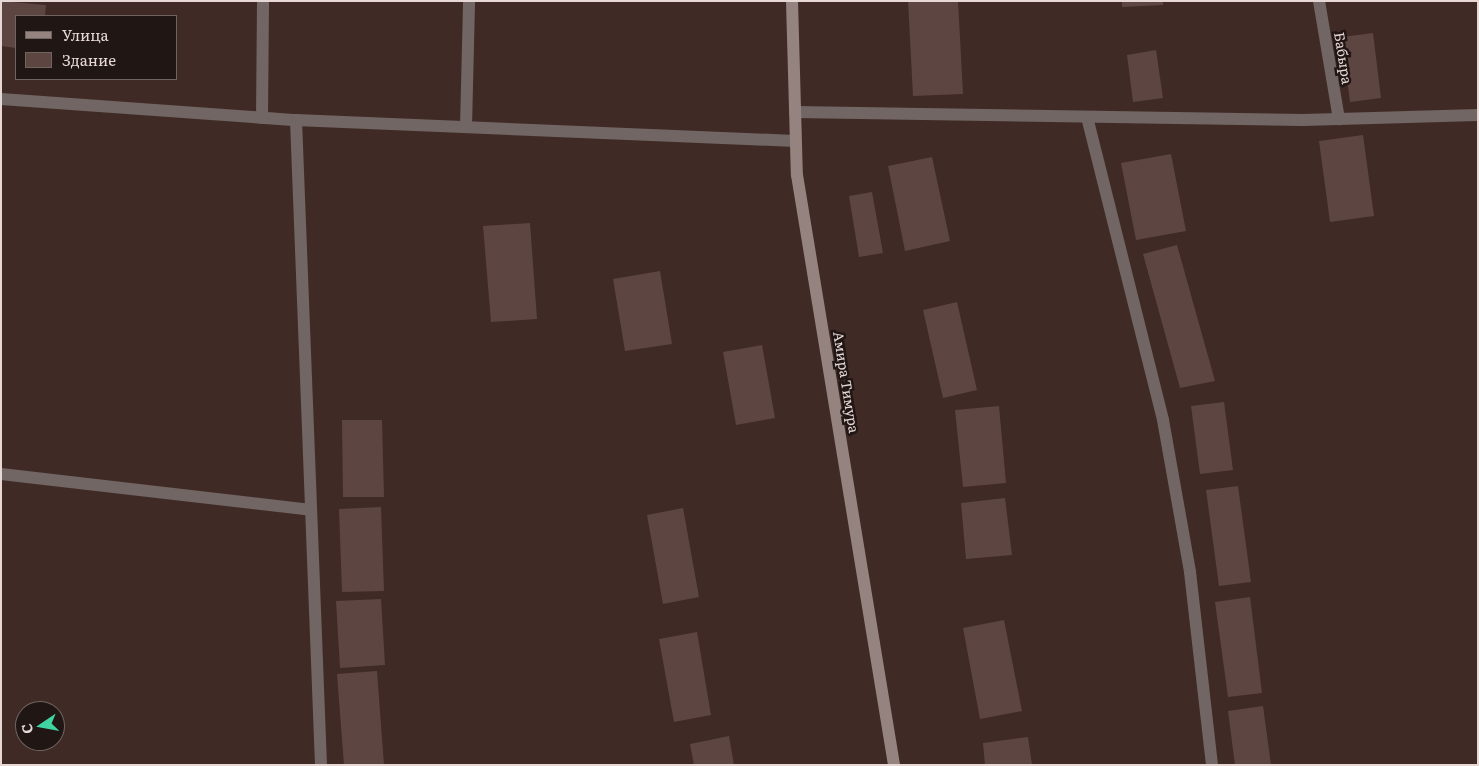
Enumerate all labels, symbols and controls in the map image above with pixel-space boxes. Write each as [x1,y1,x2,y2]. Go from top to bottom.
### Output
legend [15,15,178,80]
text: Улица [62,23,109,46]
street label: Бабыра [1332,31,1356,85]
text: Здание [62,48,116,71]
street label: Амира Тимура [831,330,863,434]
north arrow [15,701,65,751]
text: С [15,722,37,736]

